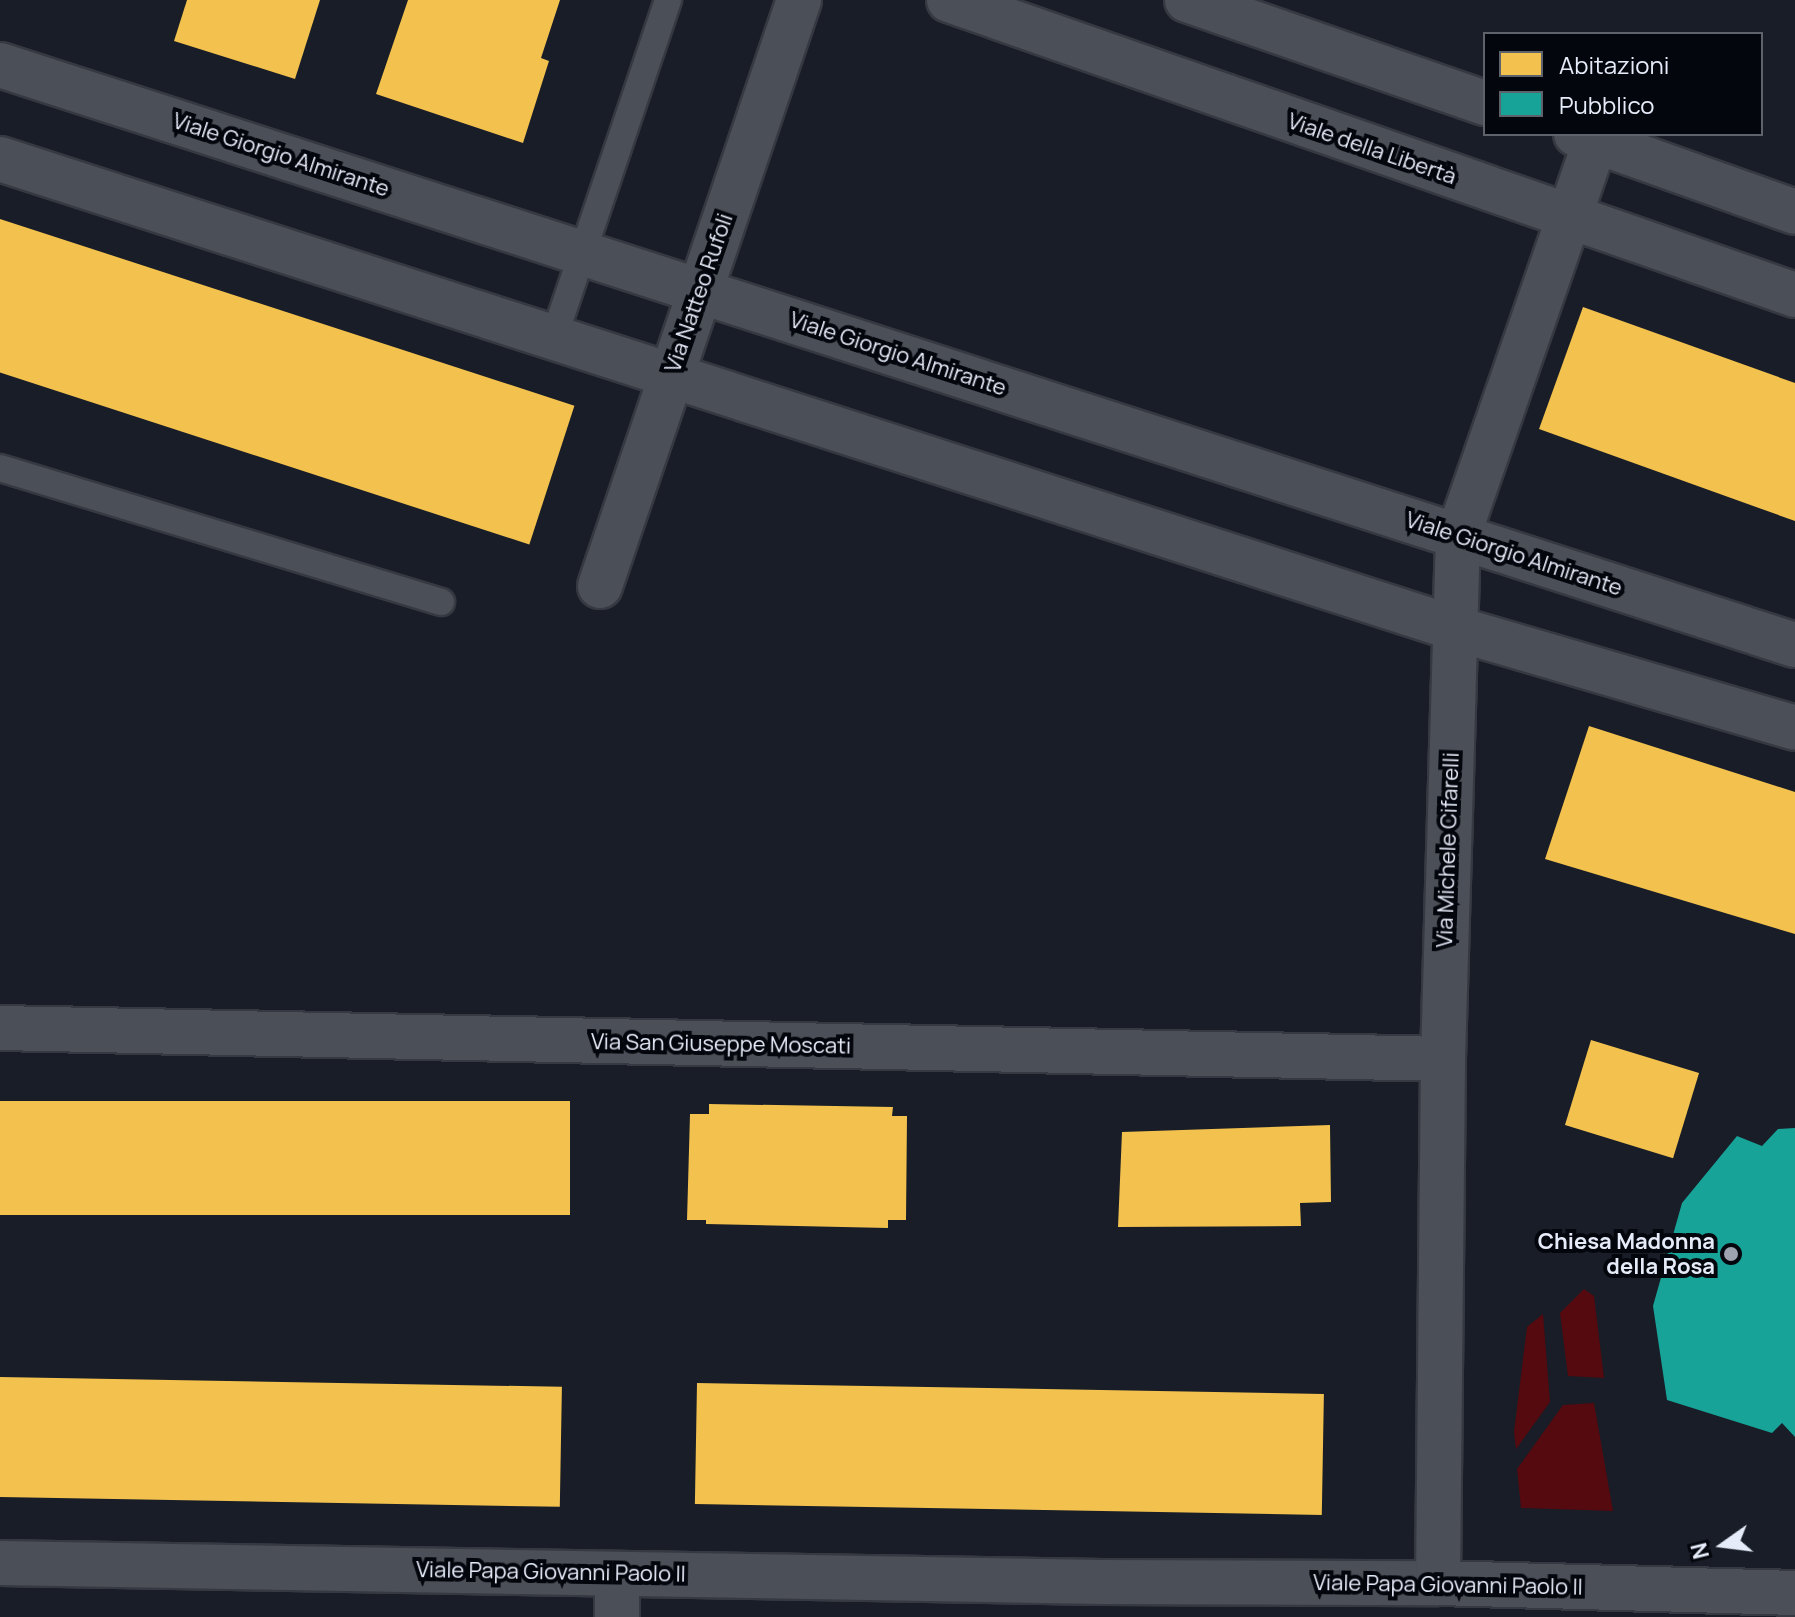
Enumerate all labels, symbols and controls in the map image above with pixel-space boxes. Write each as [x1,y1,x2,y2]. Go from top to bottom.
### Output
legend [1483,32,1763,136]
text: Abitazioni [1559,48,1669,81]
text: Pubblico [1559,88,1655,121]
street label: Viale Giorgio Almirante [169,107,393,203]
street label: Viale della Libertà [1284,108,1460,190]
street label: Via Natteo Rufoli [659,210,739,376]
street label: Viale Giorgio Almirante [786,306,1010,402]
street label: Viale Giorgio Almirante [1402,506,1626,602]
street label: Via Michele Cifarelli [1431,752,1465,948]
street label: Via San Giuseppe Moscati [591,1029,851,1059]
place label: Chiesa Madonna della Rosa [1538,1228,1715,1280]
marker: Chiesa Madonna della Rosa [1722,1245,1740,1263]
north arrow [1683,1505,1763,1585]
text: N [1683,1540,1716,1562]
street label: Viale Papa Giovanni Paolo II [416,1556,686,1588]
street label: Viale Papa Giovanni Paolo II [1313,1569,1583,1601]

